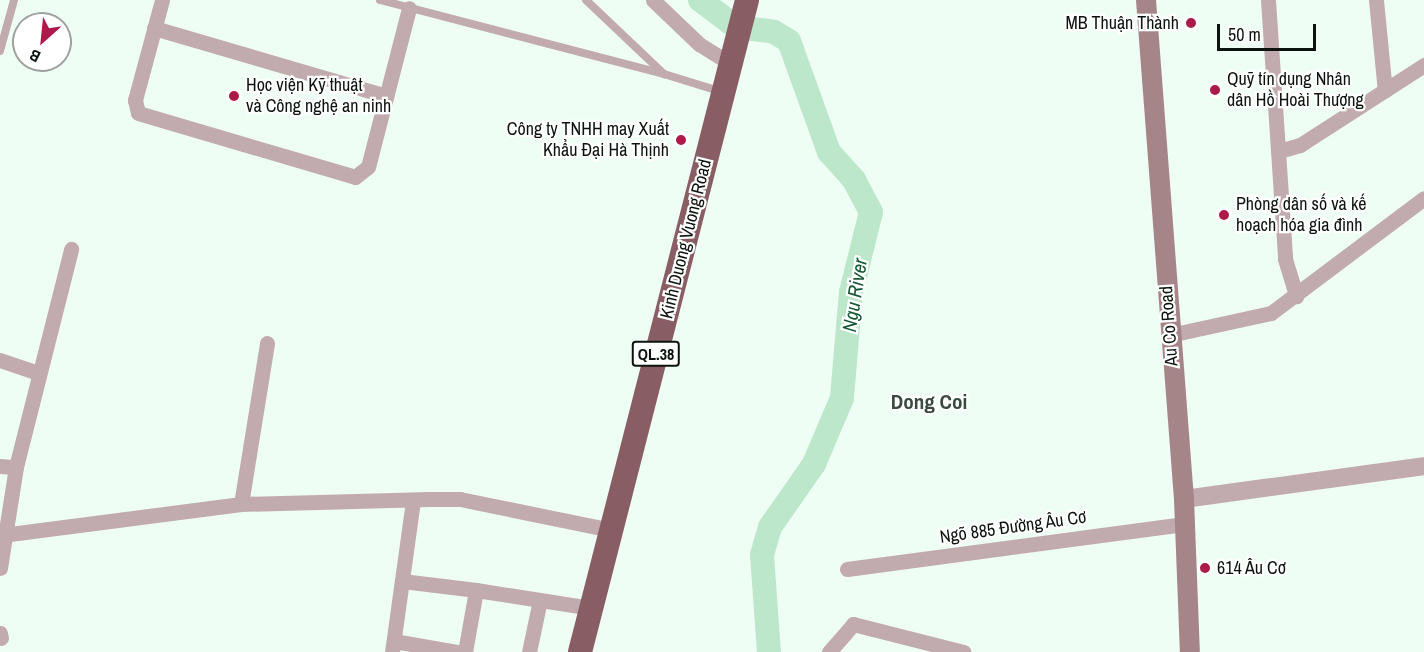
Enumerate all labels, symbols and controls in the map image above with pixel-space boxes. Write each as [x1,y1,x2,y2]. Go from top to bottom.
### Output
north arrow [12,12,72,72]
place label: MB Thuận Thành [1065,12,1179,34]
scale bar [1220,12,1319,50]
marker: MB Thuận Thành [1184,16,1198,30]
text: 50 m [1228,22,1261,47]
text: B [26,44,44,68]
place label: Quỹ tín dụng Nhân dân Hồ Hoài Thượng [1227,69,1364,112]
place label: Học viện Kỹ thuật và Công nghệ an ninh [246,75,391,118]
marker: Quỹ tín dụng Nhân dân Hồ Hoài Thượng [1208,83,1222,97]
marker: Học viện Kỹ thuật và Công nghệ an ninh [227,89,241,103]
place label: Công ty TNHH may Xuất Khẩu Đại Hà Thịnh [507,119,669,162]
marker: Công ty TNHH may Xuất Khẩu Đại Hà Thịnh [674,133,688,147]
street label: Kinh Duong Vuong Road [656,157,716,321]
place label: Phòng dân số và kế hoạch hóa gia đình [1236,194,1366,236]
marker: Phòng dân số và kế hoạch hóa gia đình [1217,208,1231,222]
water label: Ngu River [836,257,872,333]
street label: Au Co Road [1155,285,1183,367]
road number: QL.38 [630,341,682,367]
district label: Dong Coi [891,389,967,415]
street label: Ngõ 885 Đường Âu Cơ [938,506,1088,548]
place label: 614 Âu Cơ [1217,557,1287,579]
marker: 614 Âu Cơ [1198,561,1212,575]

